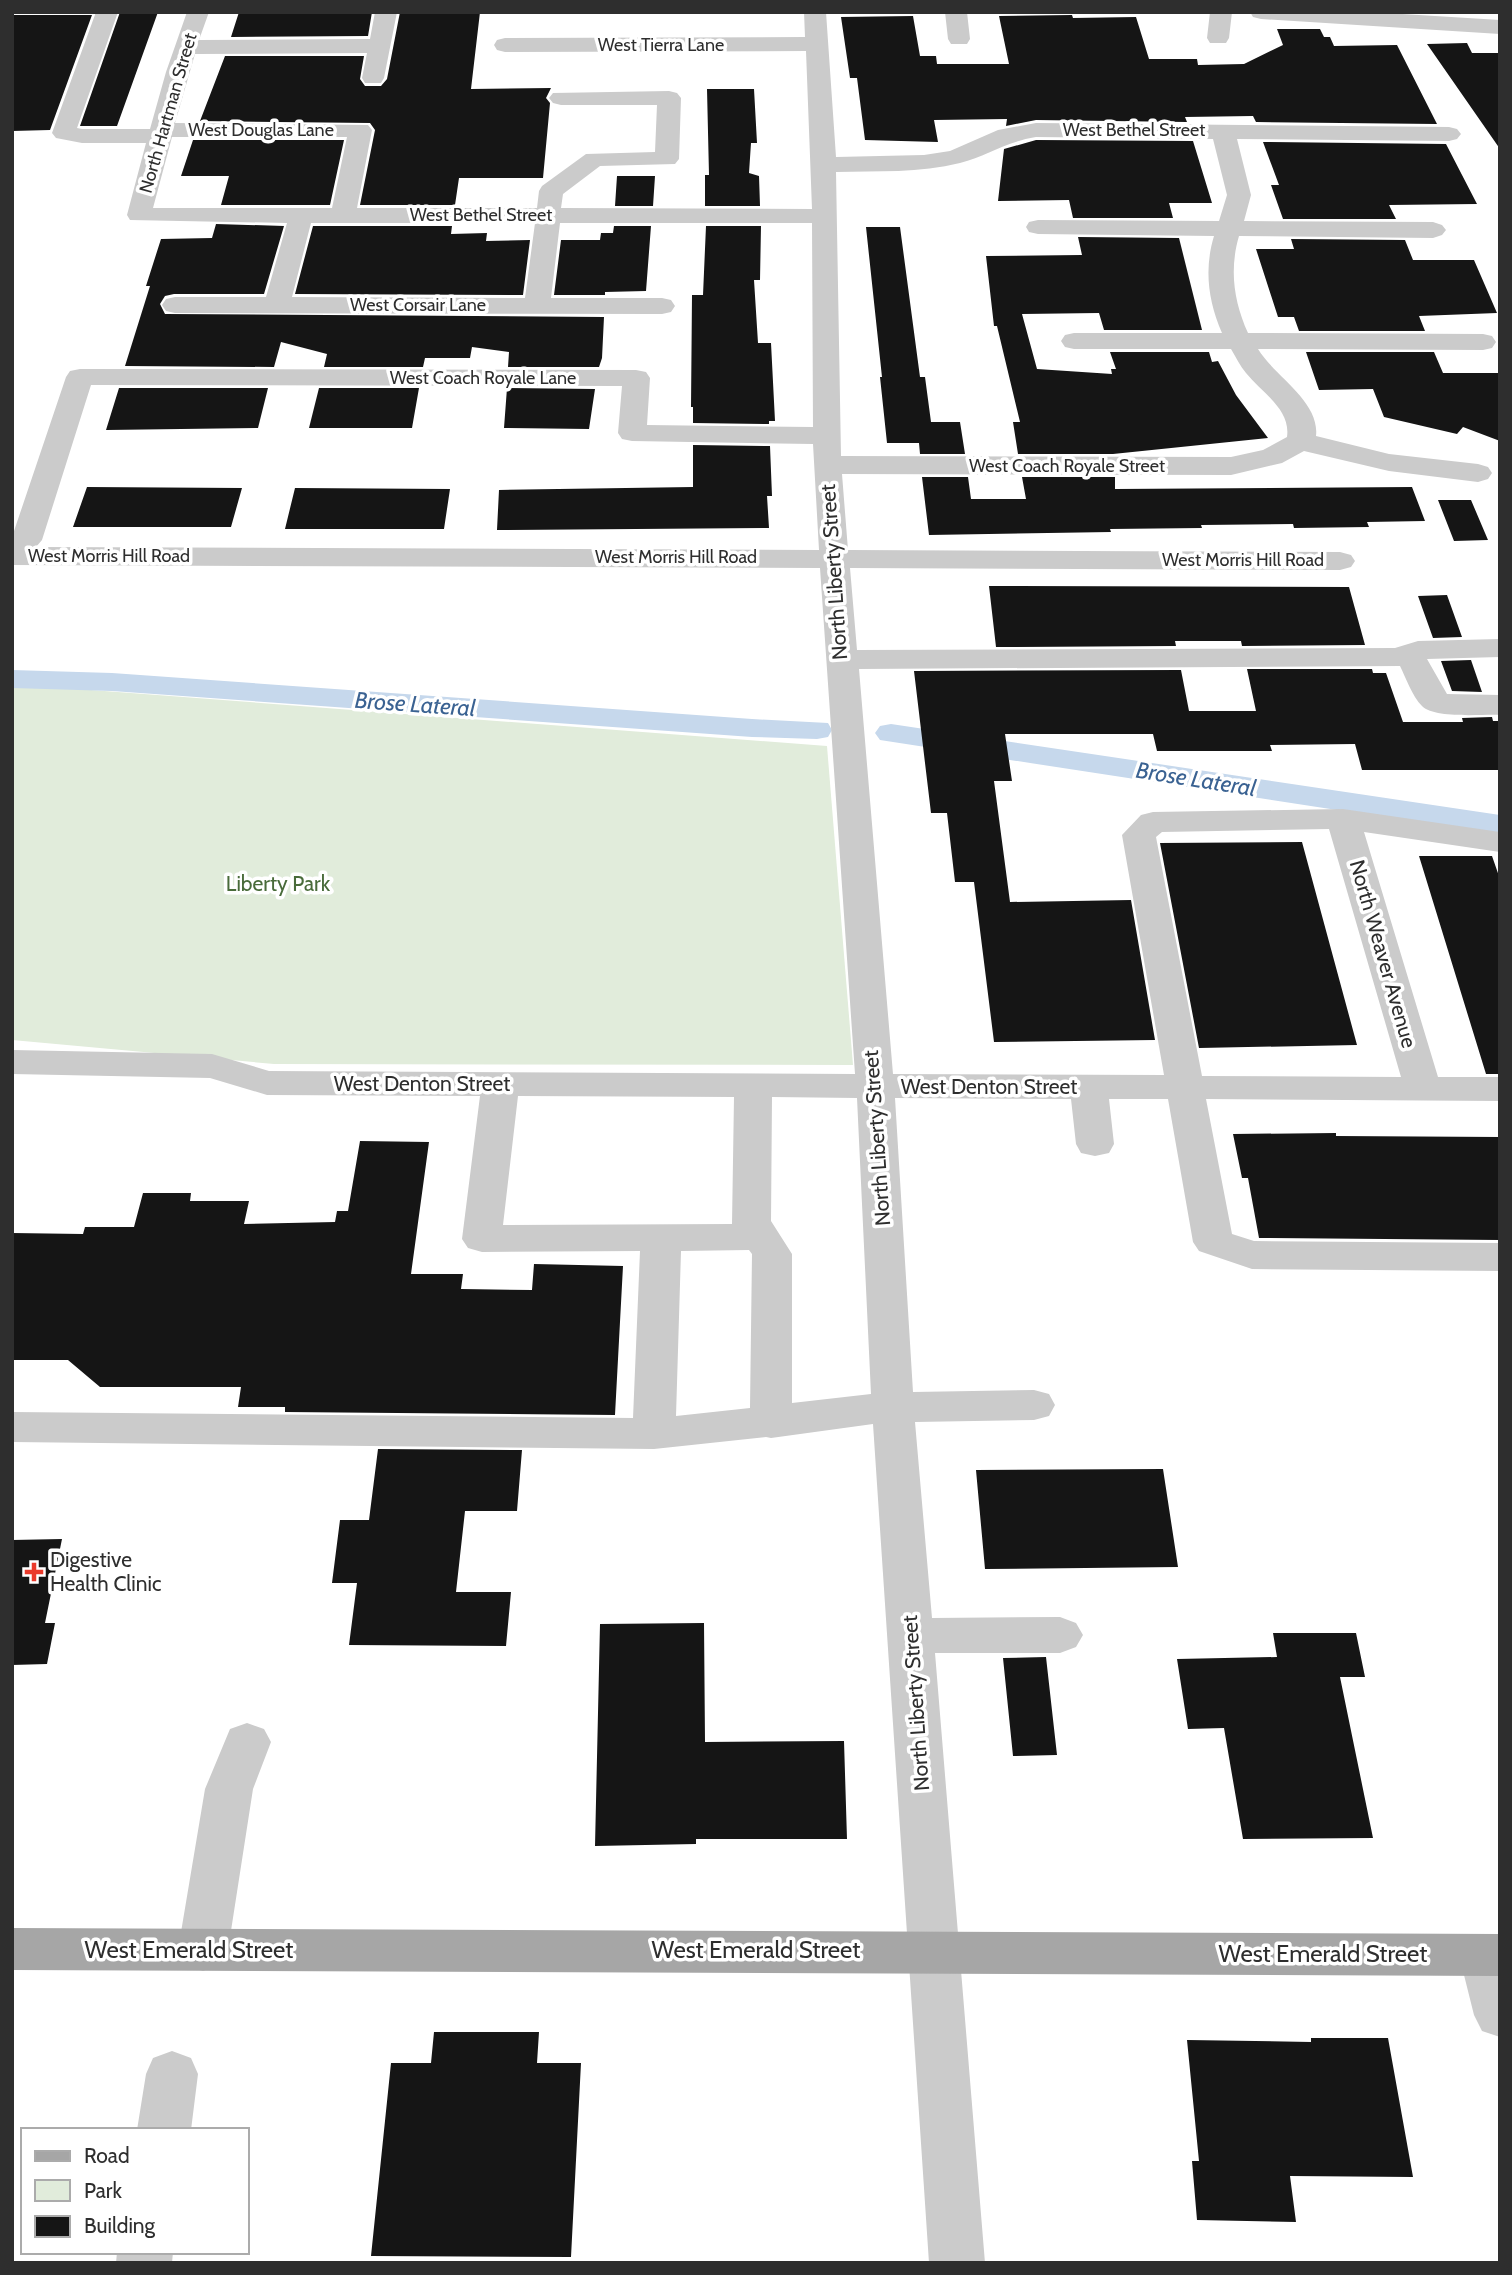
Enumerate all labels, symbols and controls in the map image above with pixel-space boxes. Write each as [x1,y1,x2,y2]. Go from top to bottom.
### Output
street label: North Hartman Street [135,30,201,196]
street label: West Tierra Lane [598,34,724,56]
street label: West Douglas Lane [188,119,334,141]
street label: West Bethel Street [1063,119,1205,141]
street label: West Bethel Street [410,204,552,226]
street label: West Corsair Lane [350,294,486,316]
street label: West Coach Royale Lane [390,367,576,389]
street label: West Coach Royale Street [969,455,1165,477]
street label: North Liberty Street [815,483,852,661]
street label: West Morris Hill Road [28,545,190,567]
street label: West Morris Hill Road [595,546,757,568]
street label: West Morris Hill Road [1162,549,1324,571]
water label: Brose Lateral [354,686,477,722]
water label: Brose Lateral [1134,756,1259,802]
street label: North Weaver Avenue [1345,857,1422,1051]
park label: Liberty Park [226,871,331,896]
street label: North Liberty Street [858,1049,895,1227]
street label: West Denton Street [334,1071,510,1096]
street label: West Denton Street [901,1074,1077,1099]
place label: Digestive Health Clinic [50,1547,161,1596]
marker: Digestive Health Clinic [24,1562,44,1582]
street label: North Liberty Street [897,1614,934,1792]
street label: West Emerald Street [85,1935,293,1964]
street label: West Emerald Street [652,1935,860,1964]
street label: West Emerald Street [1219,1939,1427,1968]
legend [21,2128,248,2254]
text: Road [84,2143,130,2168]
text: Park [84,2178,122,2203]
text: Building [84,2213,156,2238]

